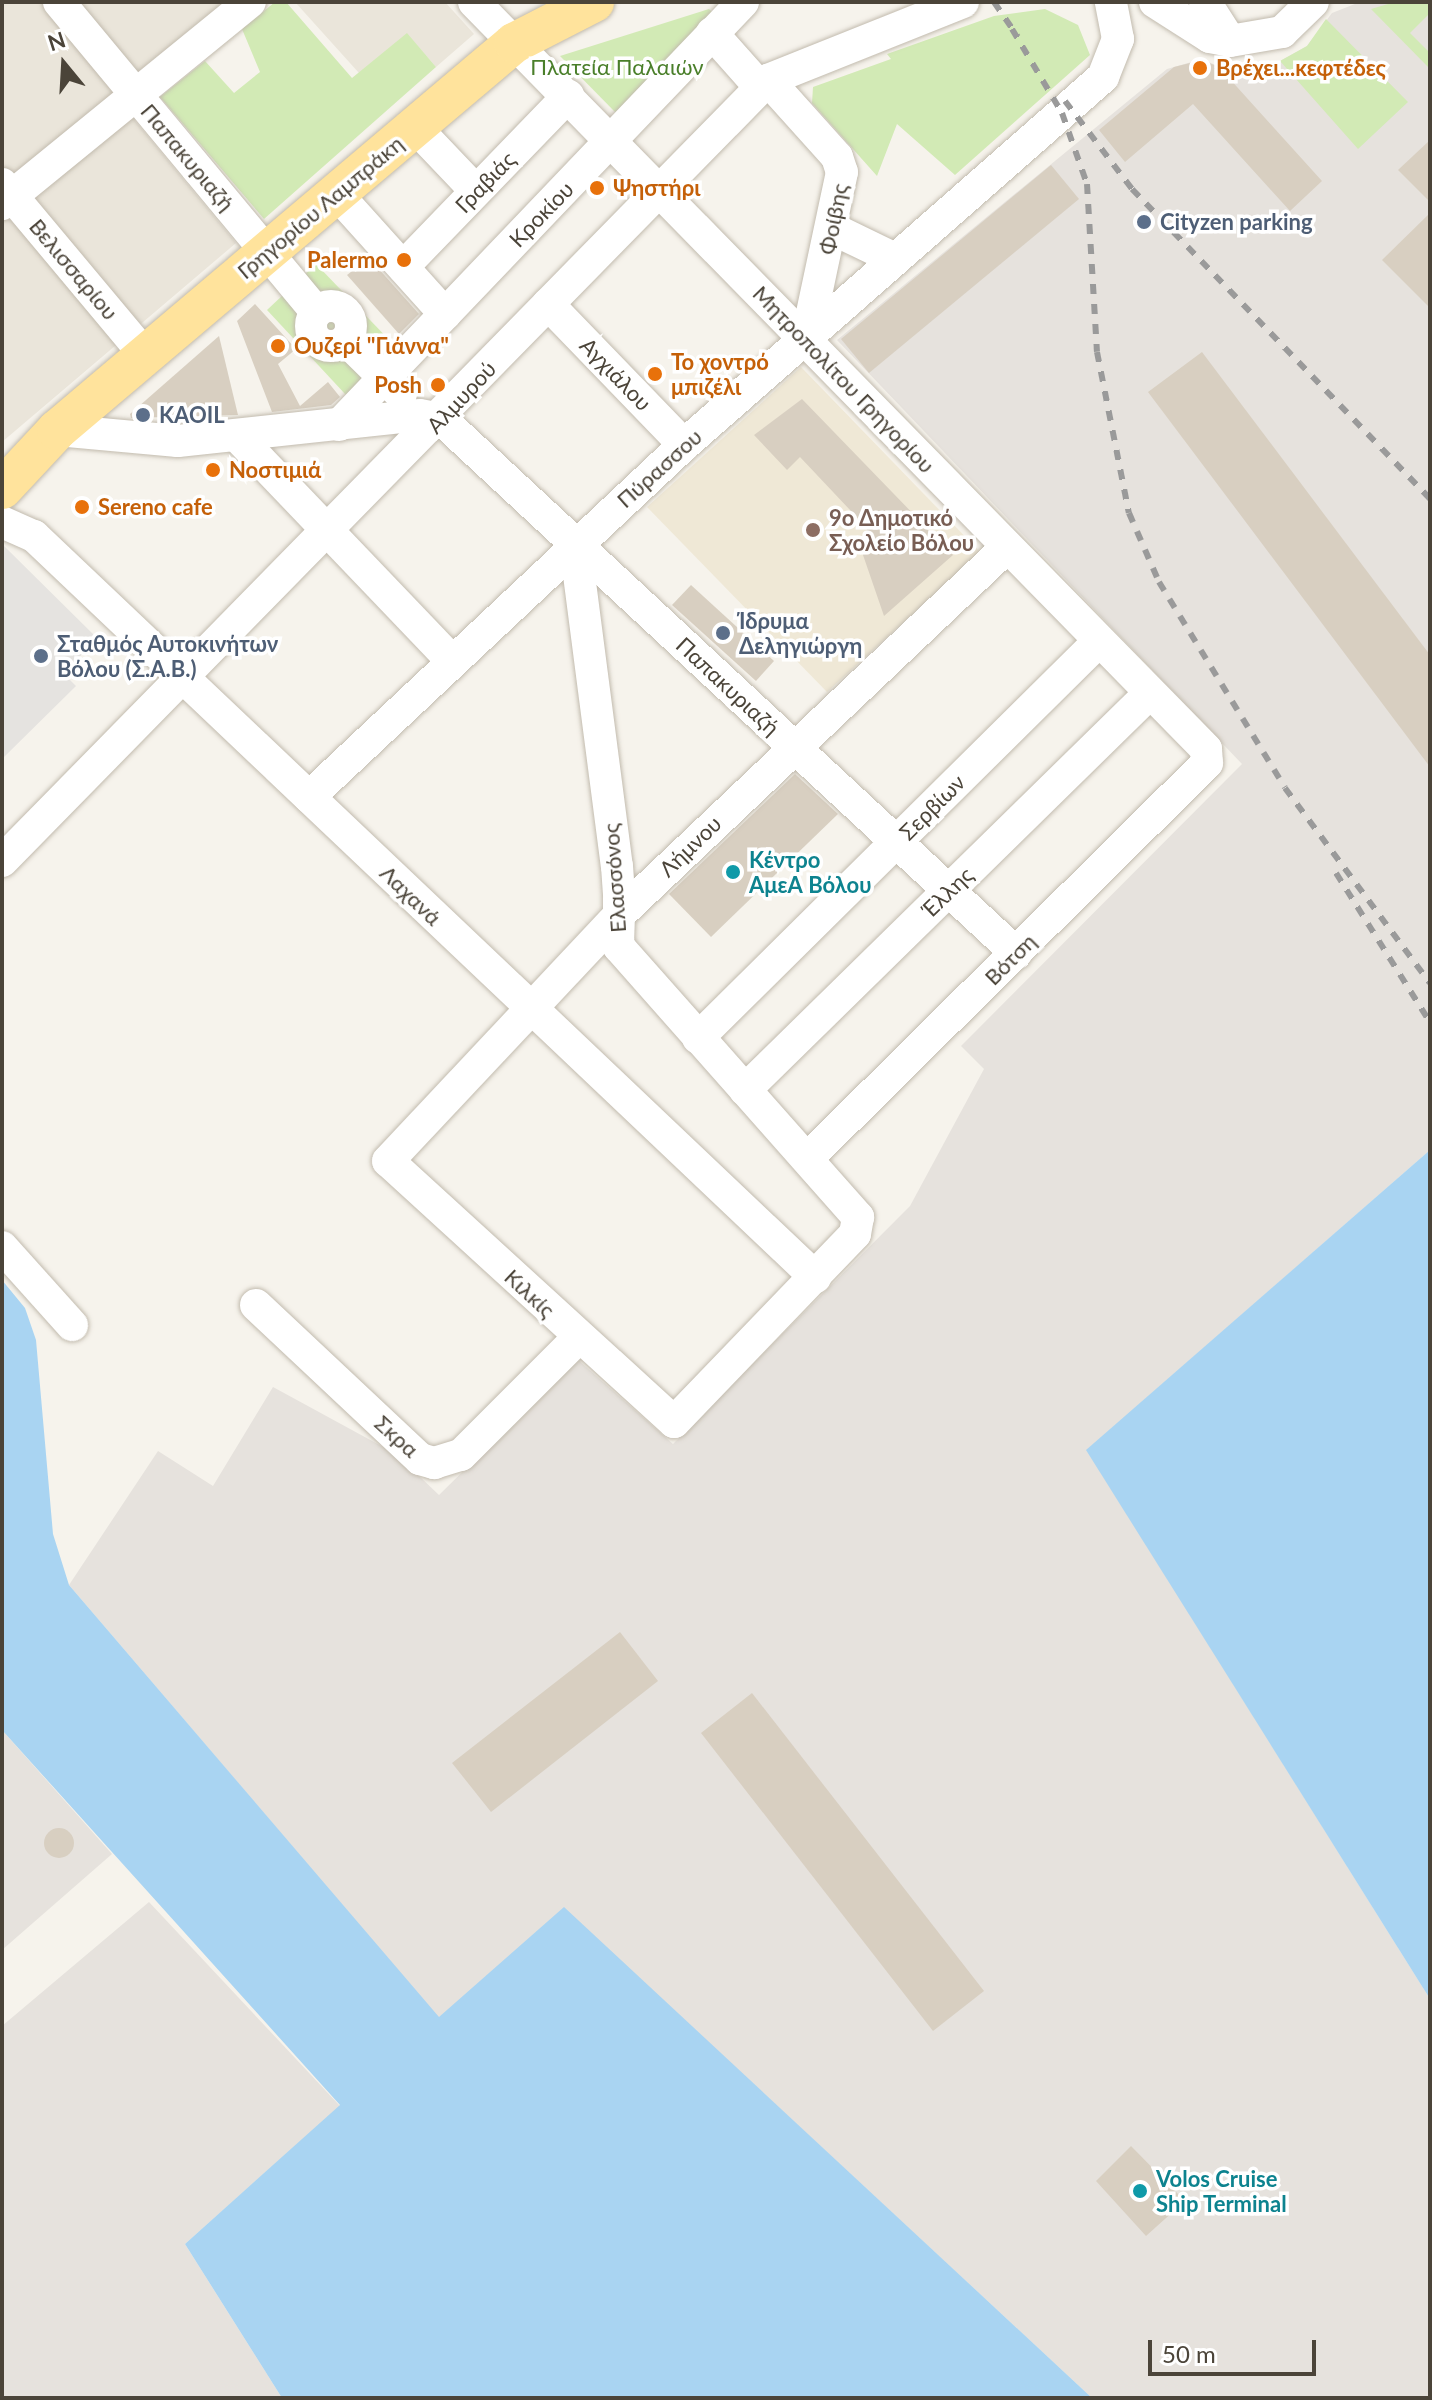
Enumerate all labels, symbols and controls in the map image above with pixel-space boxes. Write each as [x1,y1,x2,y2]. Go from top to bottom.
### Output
north arrow [24,24,104,104]
text: N [44,25,69,56]
park label: Πλατεία Παλαιών [530,54,704,80]
place label: Βρέχει...κεφτέδες [1216,55,1386,81]
marker: Βρέχει...κεφτέδες [1191,59,1209,77]
street label: Παπακυριαζή [136,98,240,216]
street label: Γρηγορίου Λαμπράκη [231,130,409,284]
street label: Γραβιάς [450,146,520,218]
place label: Ψηστήρι [613,175,700,201]
street label: Κροκίου [503,176,579,252]
marker: Ψηστήρι [588,179,606,197]
street label: Φοίβης [813,181,853,257]
place label: Cityzen parking [1160,209,1313,235]
street label: Βελισσαρίου [24,213,124,325]
marker: Cityzen parking [1135,213,1153,231]
place label: Palermo [307,247,388,273]
marker: Palermo [395,251,413,269]
street label: Μητροπολίτου Γρηγορίου [748,280,940,478]
street label: Αγχιάλου [575,332,657,416]
place label: Ουζερί "Γιάννα" [294,333,449,359]
marker: Ουζερί "Γιάννα" [269,337,287,355]
place label: Το χοντρό μπιζέλι [671,348,769,400]
street label: Αλμυρού [421,355,501,439]
marker: Το χοντρό μπιζέλι [646,365,664,383]
place label: Posh [374,372,422,398]
marker: Posh [429,376,447,394]
place label: KAOIL [159,402,225,428]
marker: KAOIL [134,406,152,424]
street label: Πύρασσου [611,423,707,513]
place label: Νοστιμιά [229,457,321,483]
marker: Νοστιμιά [204,461,222,479]
place label: Sereno cafe [98,494,213,520]
marker: Sereno cafe [73,498,91,516]
place label: 9ο Δημοτικό Σχολείο Βόλου [829,504,974,556]
marker: 9ο Δημοτικό Σχολείο Βόλου [804,521,822,539]
place label: Ίδρυμα Δεληγιώργη [739,607,862,658]
marker: Ίδρυμα Δεληγιώργη [714,624,732,642]
place label: Σταθμός Αυτοκινήτων Βόλου (Σ.Α.Β.) [57,630,279,682]
street label: Παπακυριαζή [671,631,785,741]
marker: Σταθμός Αυτοκινήτων Βόλου (Σ.Α.Β.) [32,647,50,665]
street label: Σερβίων [894,769,970,845]
street label: Λήμνου [654,810,726,882]
street label: Ελασσόνος [597,822,631,934]
place label: Κέντρο ΑμεΑ Βόλου [749,846,871,898]
street label: Λαχανά [375,860,447,930]
street label: Έλλης [916,861,978,923]
marker: Κέντρο ΑμεΑ Βόλου [724,863,742,881]
street label: Βότση [979,928,1041,990]
street label: Κιλκίς [499,1263,561,1323]
street label: Σκρα [370,1410,424,1462]
place label: Volos Cruise Ship Terminal [1156,2165,1287,2216]
marker: Volos Cruise Ship Terminal [1131,2182,1149,2200]
scale bar [1152,2324,1320,2374]
text: 50 m [1162,2339,1216,2368]

